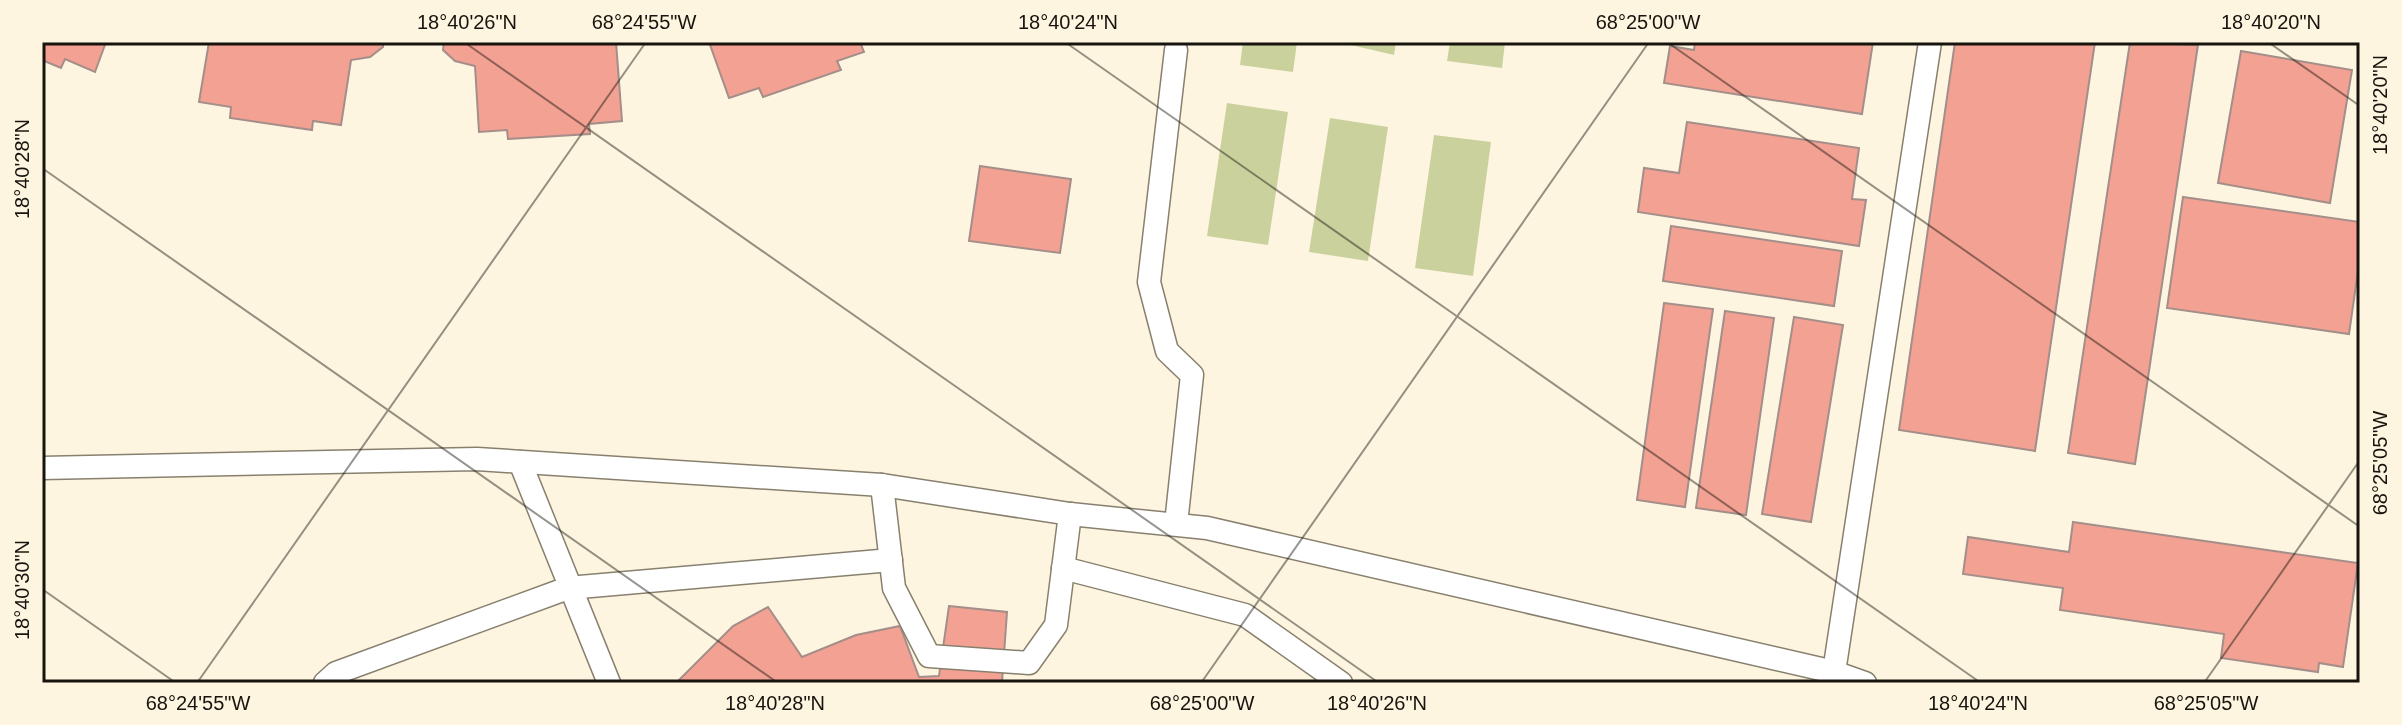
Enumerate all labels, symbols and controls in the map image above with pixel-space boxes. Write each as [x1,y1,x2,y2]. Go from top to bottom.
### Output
text: 18°40'26"N [417,11,517,33]
text: 68°24'55"W [592,11,696,33]
text: 18°40'24"N [1018,11,1118,33]
text: 68°25'00"W [1596,11,1700,33]
text: 18°40'20"N [2221,11,2321,33]
text: 18°40'20"N [2369,55,2391,155]
text: 18°40'28"N [11,119,33,219]
text: 68°25'05"W [2369,411,2391,515]
text: 18°40'30"N [11,540,33,640]
text: 68°24'55"W [146,692,250,714]
text: 18°40'28"N [725,692,825,714]
text: 68°25'00"W [1150,692,1254,714]
text: 18°40'26"N [1327,692,1427,714]
text: 18°40'24"N [1928,692,2028,714]
text: 68°25'05"W [2154,692,2258,714]

